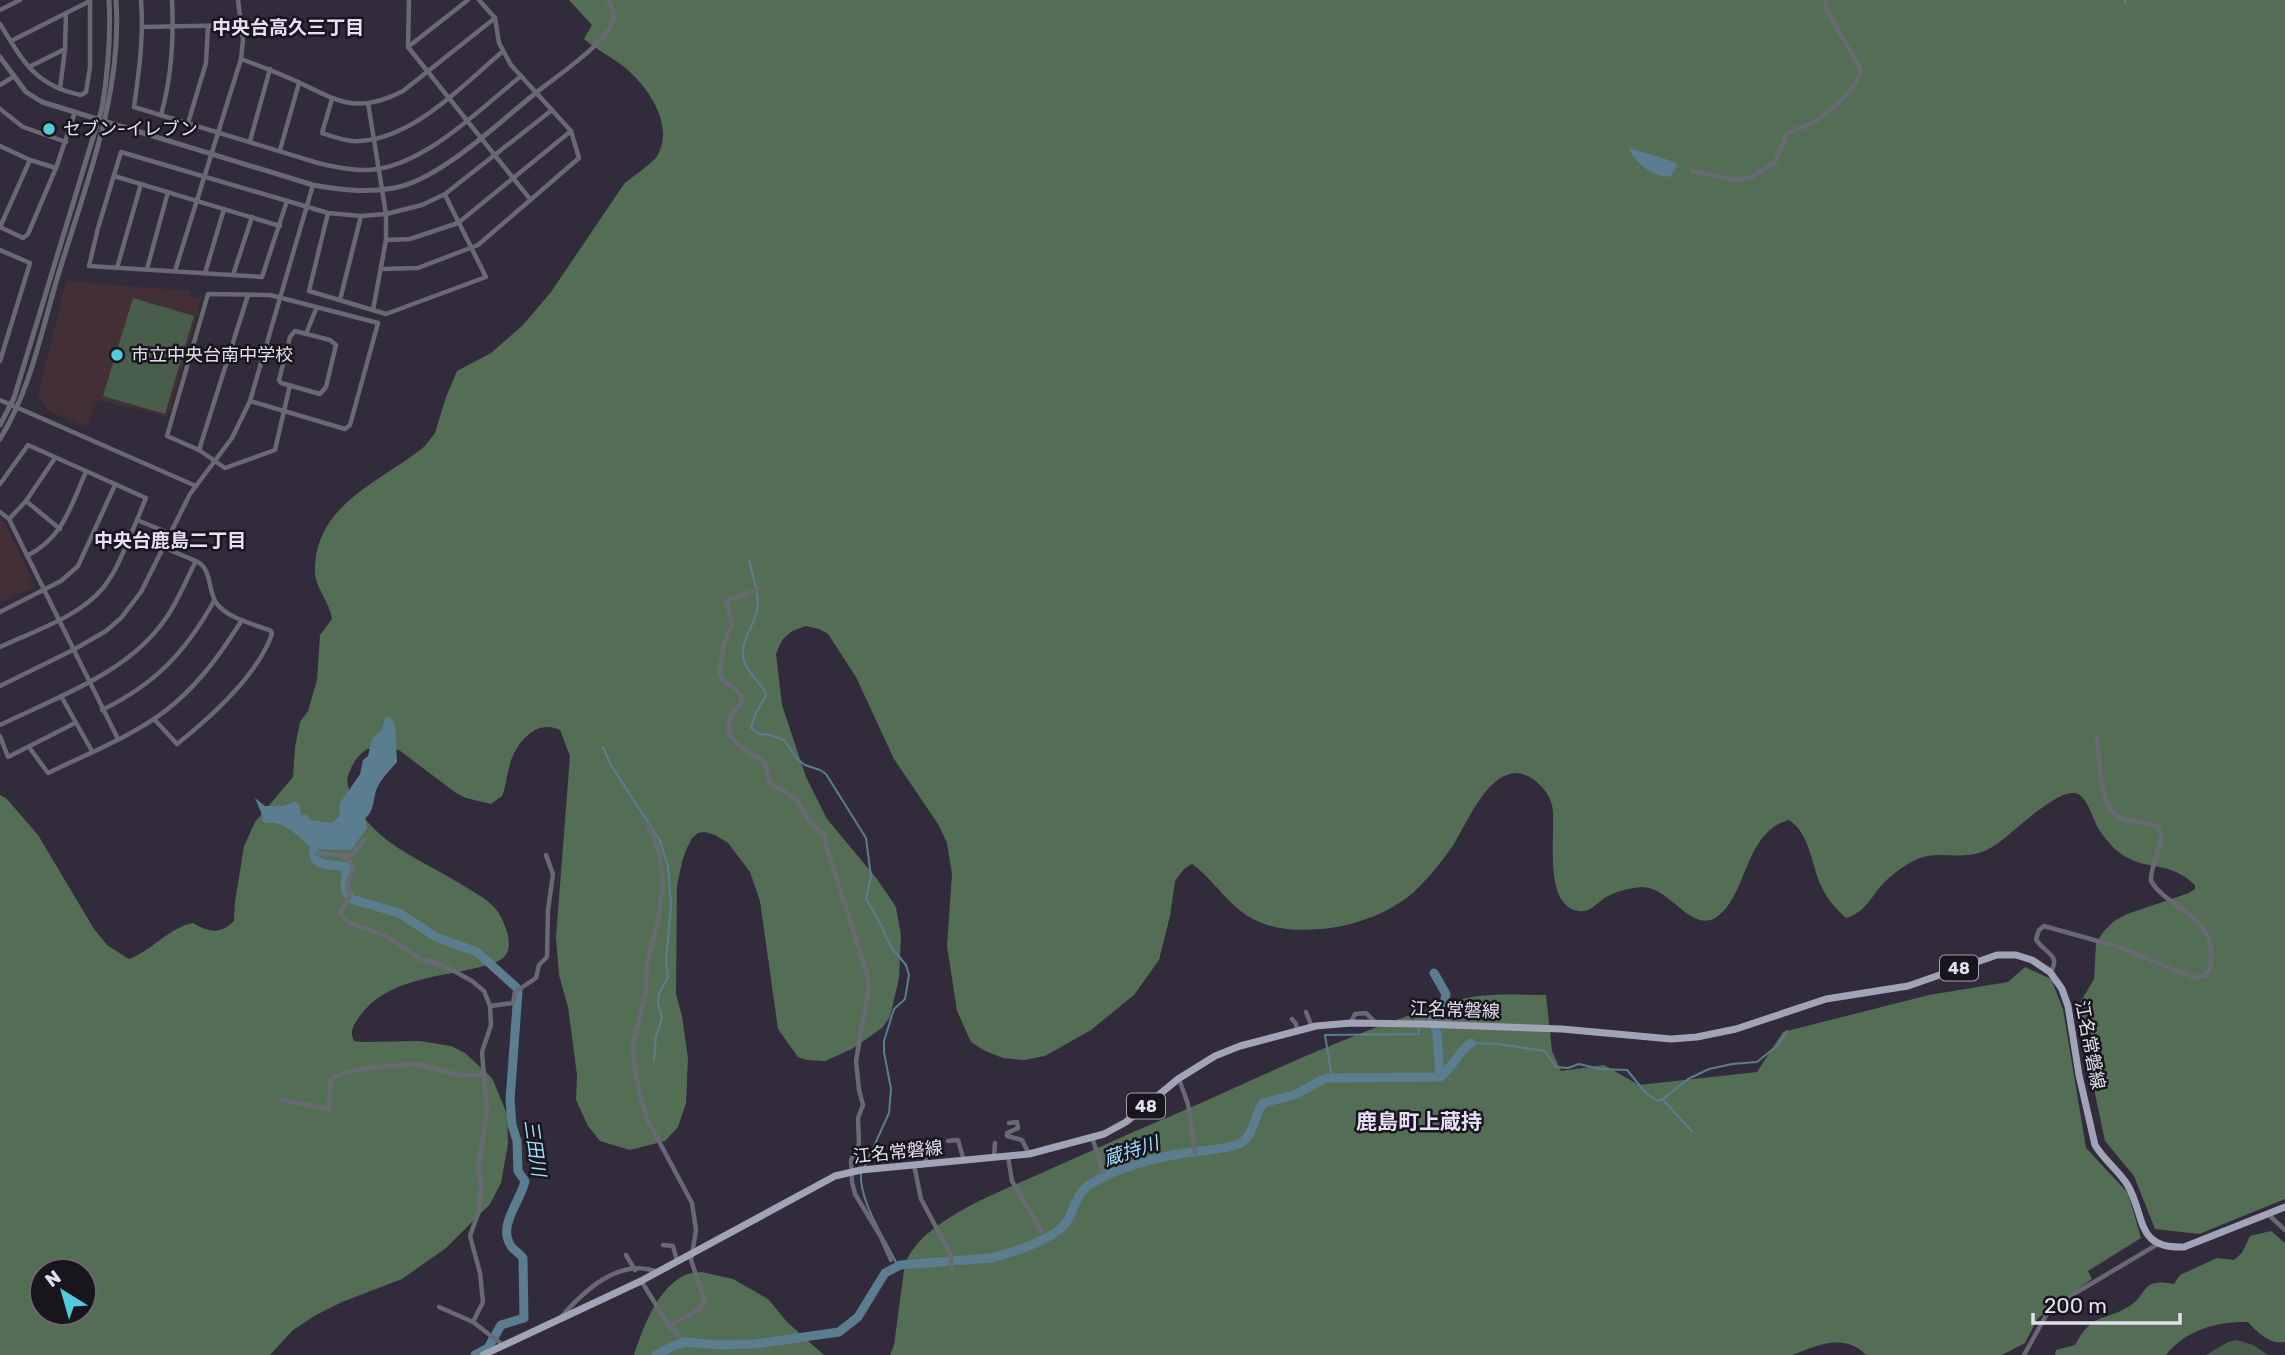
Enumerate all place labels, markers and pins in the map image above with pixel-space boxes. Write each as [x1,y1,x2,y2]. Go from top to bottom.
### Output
place label: セブン-イレブン [63,118,198,140]
marker: セブン-イレブン [41,121,57,137]
place label: 市立中央台南中学校 [131,344,293,366]
marker: 市立中央台南中学校 [109,347,125,363]

